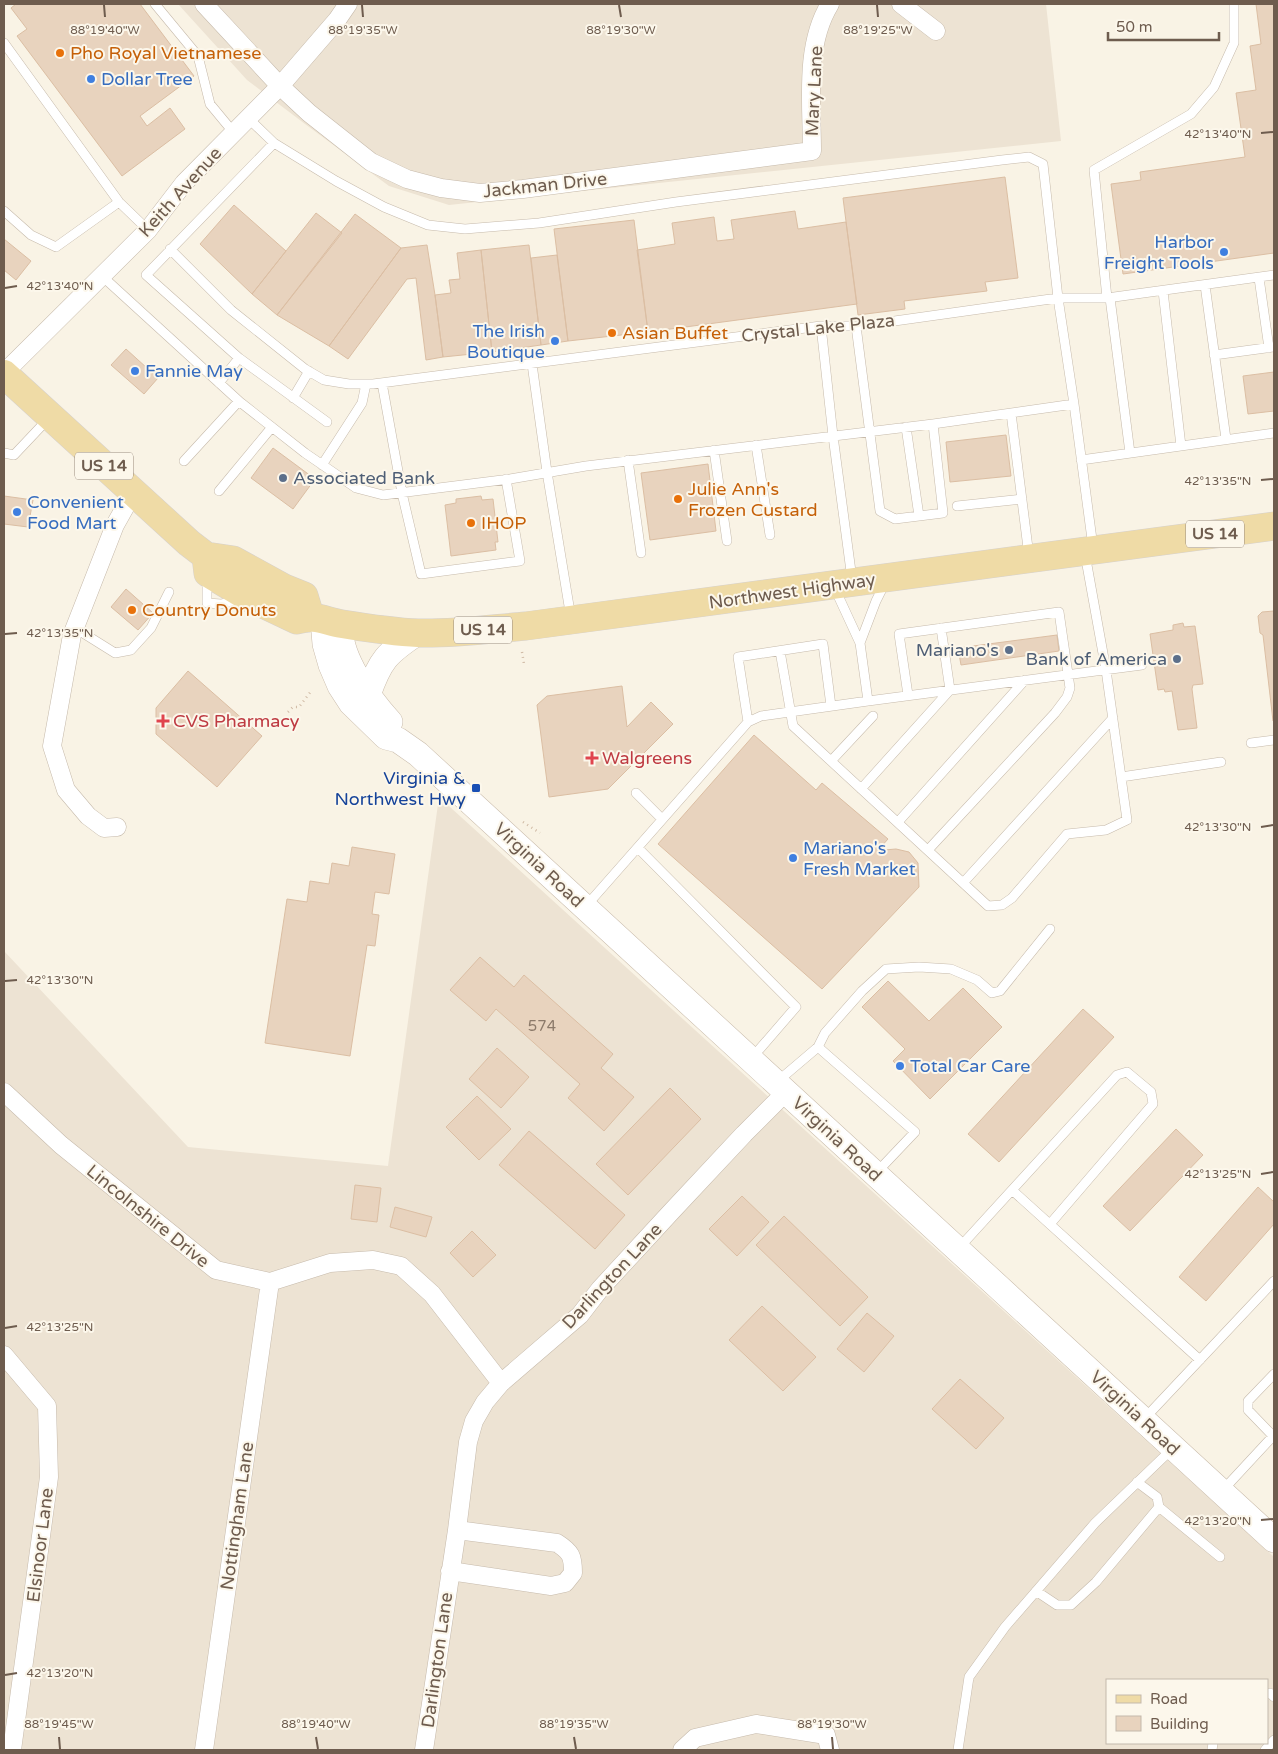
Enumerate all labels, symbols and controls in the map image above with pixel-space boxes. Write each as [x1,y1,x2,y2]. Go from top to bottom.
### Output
scale bar [1108,10,1219,42]
text: 50 m [1116,18,1153,36]
text: 88°19'40"W [70,23,140,37]
text: 88°19'35"W [328,23,398,37]
text: 88°19'30"W [586,23,656,37]
text: 88°19'25"W [843,23,913,37]
place label: Pho Royal Vietnamese [70,42,262,64]
street label: Mary Lane [801,45,827,137]
marker: Pho Royal Vietnamese [54,47,66,59]
place label: Dollar Tree [101,68,193,90]
marker: Dollar Tree [85,73,97,85]
text: 42°13'40"N [1185,127,1252,141]
street label: Keith Avenue [134,142,226,242]
street label: Jackman Drive [482,168,608,202]
place label: Harbor Freight Tools [1104,231,1214,274]
marker: Harbor Freight Tools [1218,246,1230,258]
text: 42°13'40"N [27,279,94,293]
street label: Crystal Lake Plaza [740,309,896,347]
place label: The Irish Boutique [467,320,545,363]
place label: Asian Buffet [622,322,728,344]
marker: Asian Buffet [606,327,618,339]
marker: The Irish Boutique [549,335,561,347]
place label: Fannie May [145,360,243,382]
marker: Fannie May [129,365,141,377]
road number: US 14 [75,452,133,480]
place label: Associated Bank [293,467,435,489]
marker: Associated Bank [277,472,289,484]
text: 42°13'35"N [1185,474,1252,488]
place label: Julie Ann's Frozen Custard [688,478,818,521]
place label: Convenient Food Mart [27,491,124,534]
marker: Julie Ann's Frozen Custard [672,493,684,505]
marker: Convenient Food Mart [11,506,23,518]
place label: IHOP [481,512,526,534]
marker: IHOP [465,517,477,529]
road number: US 14 [1186,520,1244,548]
street label: Northwest Highway [707,568,877,614]
place label: Country Donuts [142,599,276,621]
marker: Country Donuts [126,604,138,616]
road number: US 14 [454,616,512,644]
text: 42°13'35"N [27,626,94,640]
place label: Mariano's [916,639,999,661]
marker: Mariano's [1003,644,1015,656]
place label: Bank of America [1025,648,1167,670]
marker: Bank of America [1171,653,1183,665]
place label: CVS Pharmacy [173,710,300,732]
marker: CVS Pharmacy [157,715,169,727]
place label: Walgreens [602,747,692,769]
marker: Walgreens [586,752,598,764]
place label: Virginia & Northwest Hwy [334,767,466,810]
marker: Virginia & Northwest Hwy [470,782,482,794]
street label: Virginia Road [490,818,588,912]
text: 42°13'30"N [1185,820,1252,834]
place label: Mariano's Fresh Market [803,837,916,880]
marker: Mariano's Fresh Market [787,852,799,864]
text: 42°13'30"N [27,973,94,987]
house number: 574 [528,1017,556,1035]
place label: Total Car Care [910,1055,1030,1077]
marker: Total Car Care [894,1060,906,1072]
street label: Virginia Road [788,1092,886,1186]
street label: Lincolnshire Drive [82,1160,214,1272]
text: 42°13'25"N [1185,1167,1252,1181]
street label: Darlington Lane [557,1219,667,1333]
text: 42°13'25"N [27,1320,94,1334]
street label: Virginia Road [1086,1366,1184,1460]
street label: Nottingham Lane [216,1440,258,1592]
street label: Elsinoor Lane [22,1487,58,1603]
text: 42°13'20"N [1185,1514,1252,1528]
street label: Darlington Lane [417,1591,457,1729]
text: 42°13'20"N [27,1666,94,1680]
legend [1106,1679,1268,1744]
text: Road [1150,1690,1188,1708]
text: Building [1150,1715,1209,1733]
text: 88°19'45"W [24,1717,94,1731]
text: 88°19'40"W [281,1717,351,1731]
text: 88°19'35"W [539,1717,609,1731]
text: 88°19'30"W [797,1717,867,1731]

